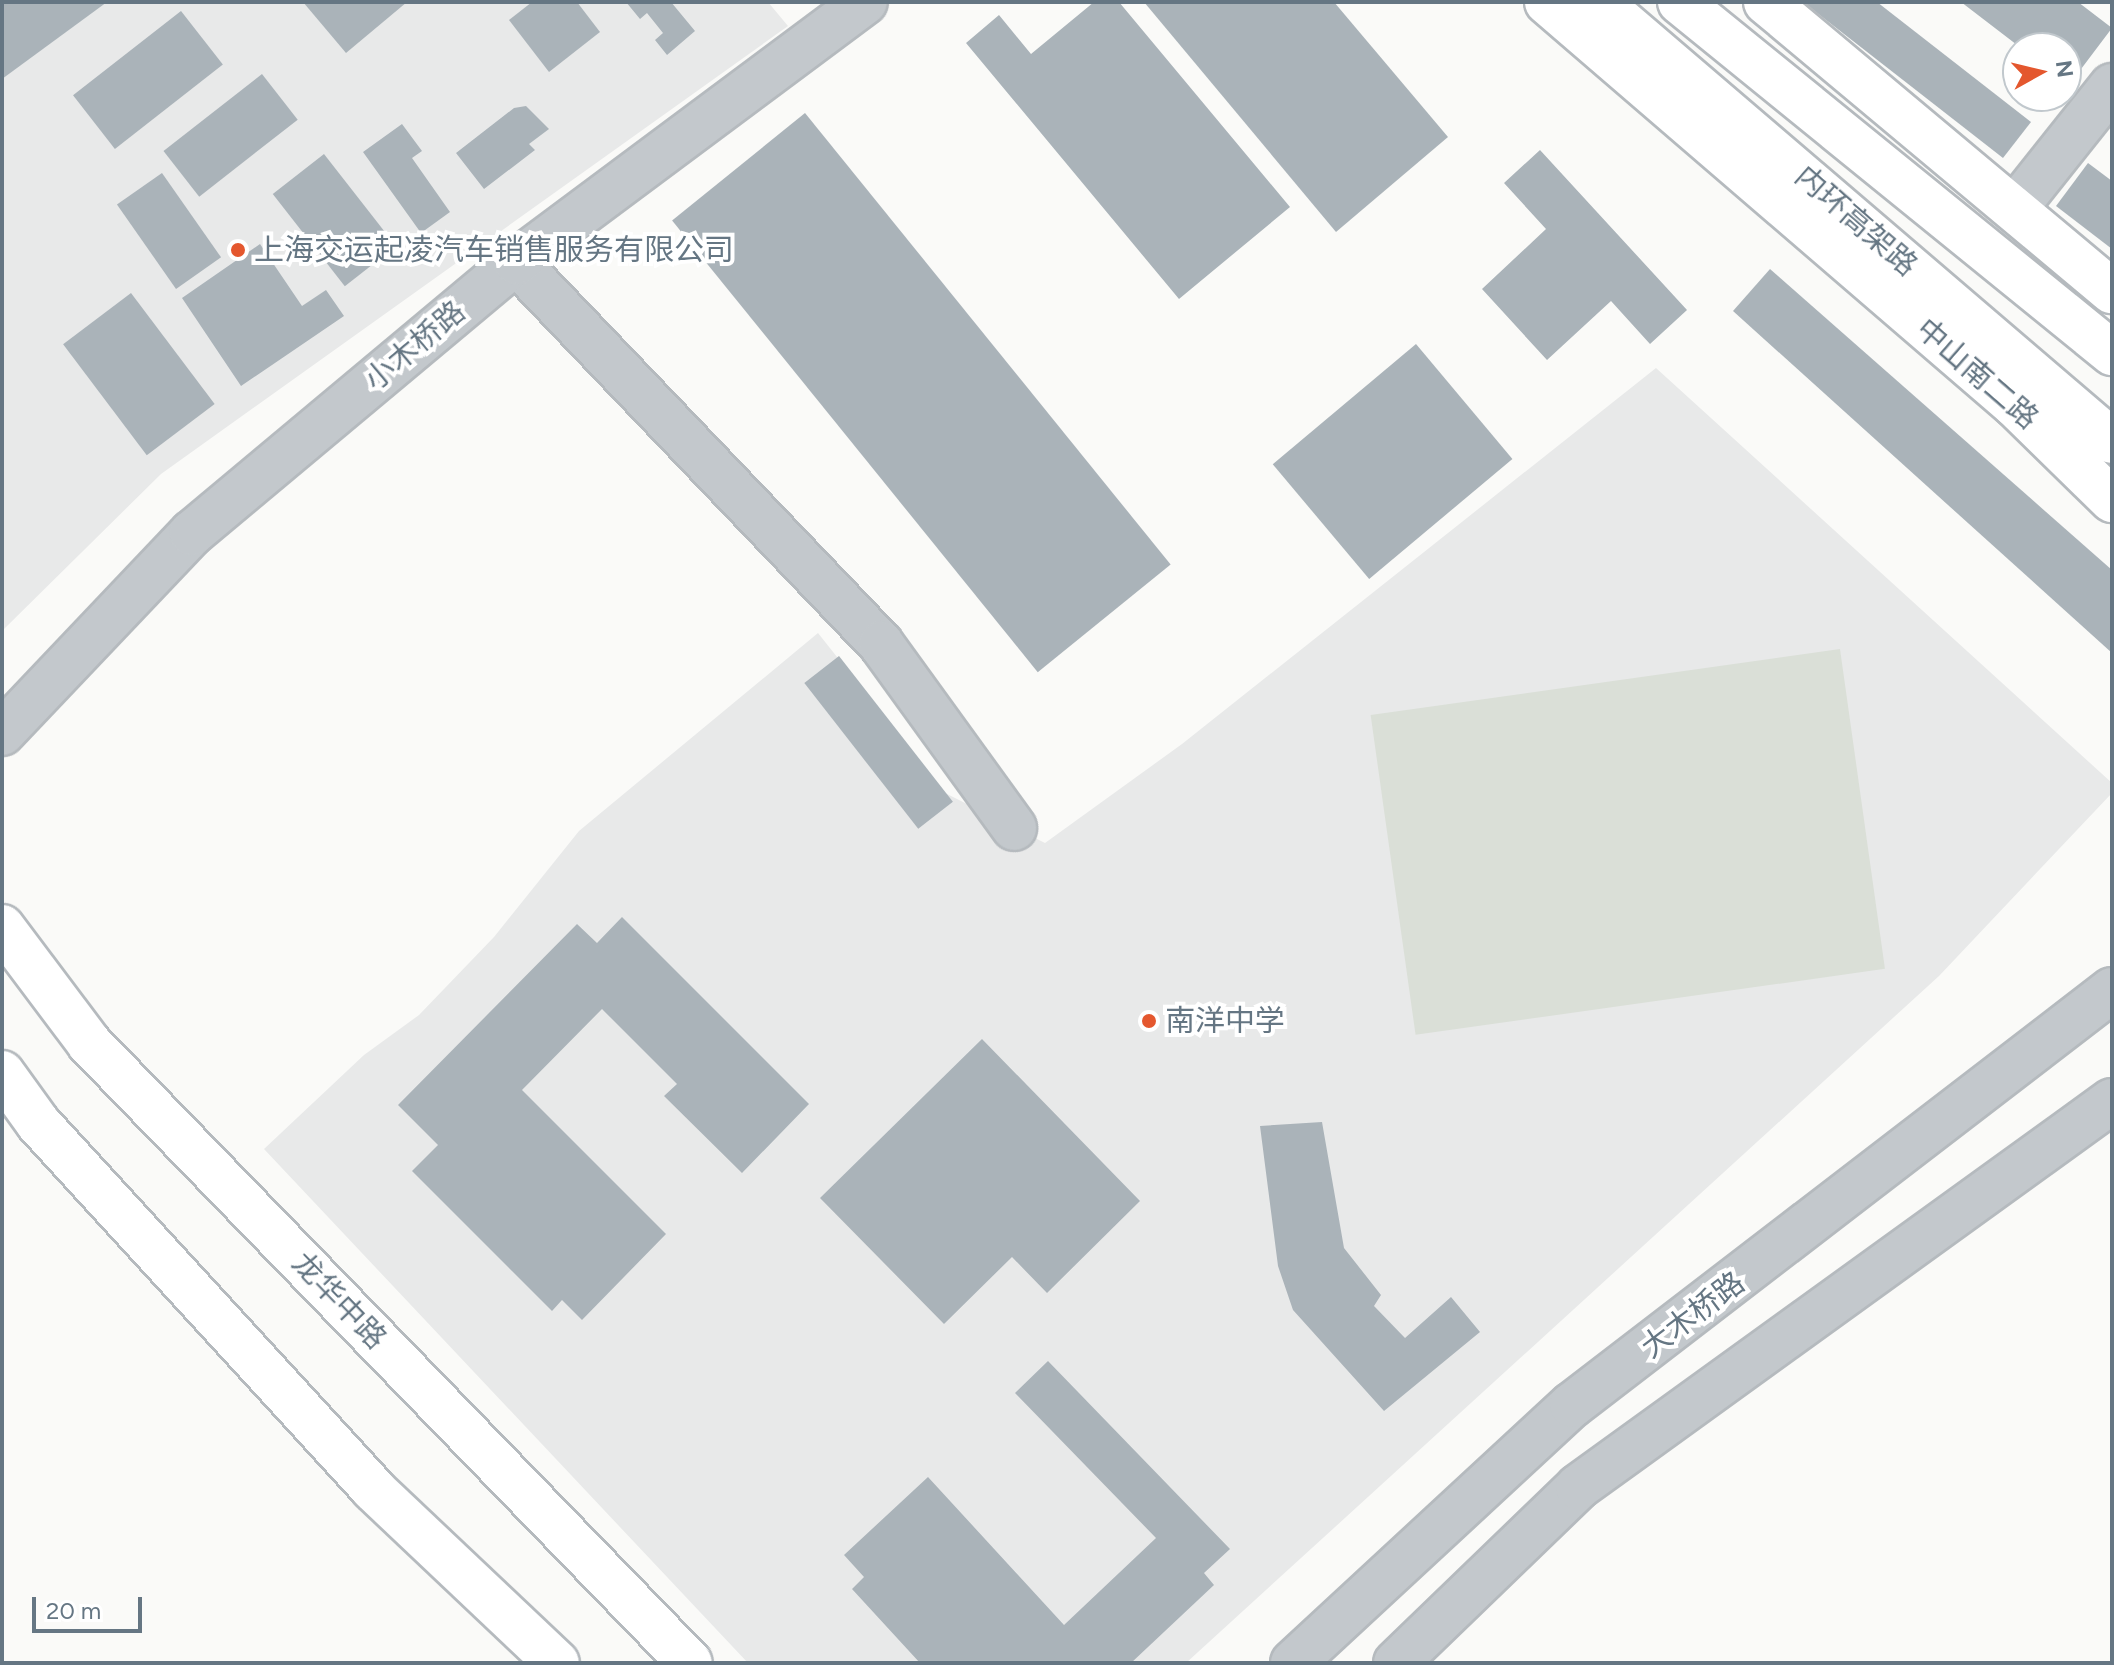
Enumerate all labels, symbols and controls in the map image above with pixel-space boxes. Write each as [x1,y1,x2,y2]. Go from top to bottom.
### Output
north arrow [2002,32,2082,112]
text: N [2050,59,2079,79]
street label: 内环高架路 [1788,158,1924,284]
place label: 上海交运起凌汽车销售服务有限公司 [254,232,734,268]
marker: 上海交运起凌汽车销售服务有限公司 [229,241,247,259]
street label: 小木桥路 [357,294,473,398]
street label: 中山南二路 [1909,311,2045,437]
place label: 南洋中学 [1165,1003,1285,1039]
marker: 南洋中学 [1140,1012,1158,1030]
street label: 龙华中路 [284,1245,394,1357]
street label: 大木桥路 [1634,1265,1752,1365]
scale bar [36,1581,146,1631]
text: 20 m [46,1596,101,1625]

